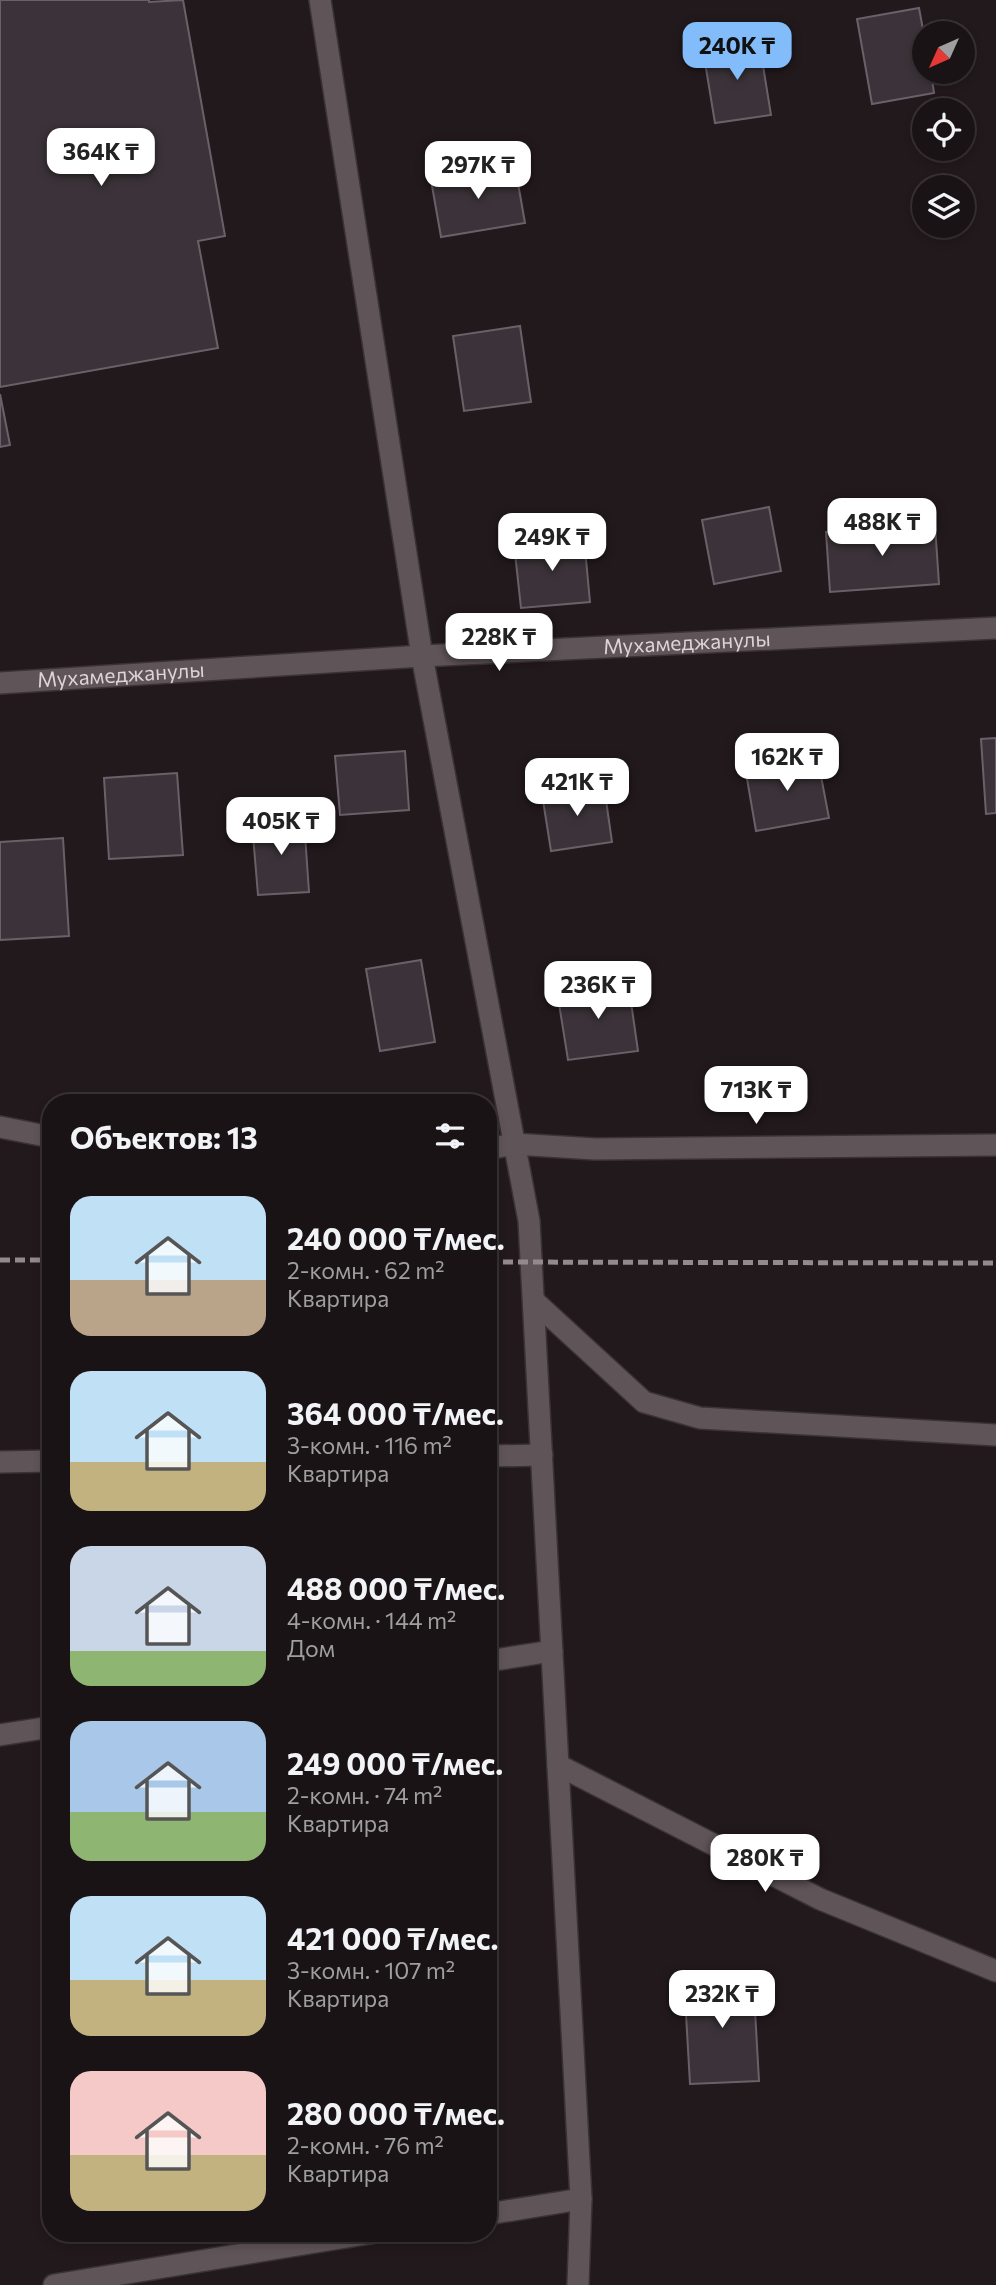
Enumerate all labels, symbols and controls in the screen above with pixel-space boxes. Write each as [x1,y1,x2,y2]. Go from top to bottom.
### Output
north arrow [912,21,975,84]
map controls [912,21,975,238]
pin: 240K ₸ [680,22,794,82]
text: 240K ₸ [699,31,775,59]
button: locate [912,98,975,161]
pin: 364K ₸ [44,128,158,188]
text: 364K ₸ [63,137,139,165]
pin: 297K ₸ [421,142,535,201]
text: 297K ₸ [441,150,515,178]
button: layers [912,175,975,238]
pin: 488K ₸ [825,498,939,558]
text: 488K ₸ [843,507,921,535]
pin: 249K ₸ [495,514,609,573]
text: 249K ₸ [514,522,590,550]
pin: 228K ₸ [442,614,556,673]
text: 228K ₸ [462,622,536,650]
street label: Мухамеджанулы [602,625,771,658]
street label: Мухамеджанулы [36,656,205,692]
pin: 162K ₸ [730,734,844,793]
text: 162K ₸ [751,742,823,770]
pin: 421K ₸ [520,758,634,818]
text: 421K ₸ [541,767,613,795]
pin: 405K ₸ [224,798,338,857]
text: 405K ₸ [242,806,320,834]
pin: 236K ₸ [541,962,655,1021]
text: 236K ₸ [560,970,636,998]
pin: 713K ₸ [699,1066,813,1126]
text: 713K ₸ [720,1075,792,1103]
icon: filters [431,1117,469,1155]
text: Объектов: 13 [70,1118,258,1155]
text: 240 000 ₸/мес. [287,1219,505,1256]
icon: home [126,1224,210,1308]
text: 2-комн. · 62 m² [287,1256,444,1284]
text: Квартира [287,1284,389,1312]
text: 364 000 ₸/мес. [287,1394,504,1431]
icon: home [126,1399,210,1483]
text: 3-комн. · 116 m² [287,1431,452,1459]
text: Квартира [287,1459,389,1487]
text: 488 000 ₸/мес. [287,1569,505,1606]
icon: home [126,1574,210,1658]
text: 4-комн. · 144 m² [287,1606,456,1634]
text: Дом [287,1634,335,1662]
text: 249 000 ₸/мес. [287,1744,503,1781]
icon: home [126,1749,210,1833]
text: 2-комн. · 74 m² [287,1781,442,1809]
text: Квартира [287,1809,389,1837]
pin: 280K ₸ [708,1834,822,1894]
text: 280K ₸ [726,1843,804,1871]
text: 421 000 ₸/мес. [287,1919,498,1956]
icon: home [126,1924,210,2008]
text: 3-комн. · 107 m² [287,1956,455,1984]
pin: 232K ₸ [665,1970,779,2030]
text: 232K ₸ [685,1979,759,2007]
text: Квартира [287,1984,389,2012]
text: 280 000 ₸/мес. [287,2094,505,2131]
icon: home [126,2099,210,2183]
text: 2-комн. · 76 m² [287,2131,444,2159]
text: Квартира [287,2159,389,2187]

